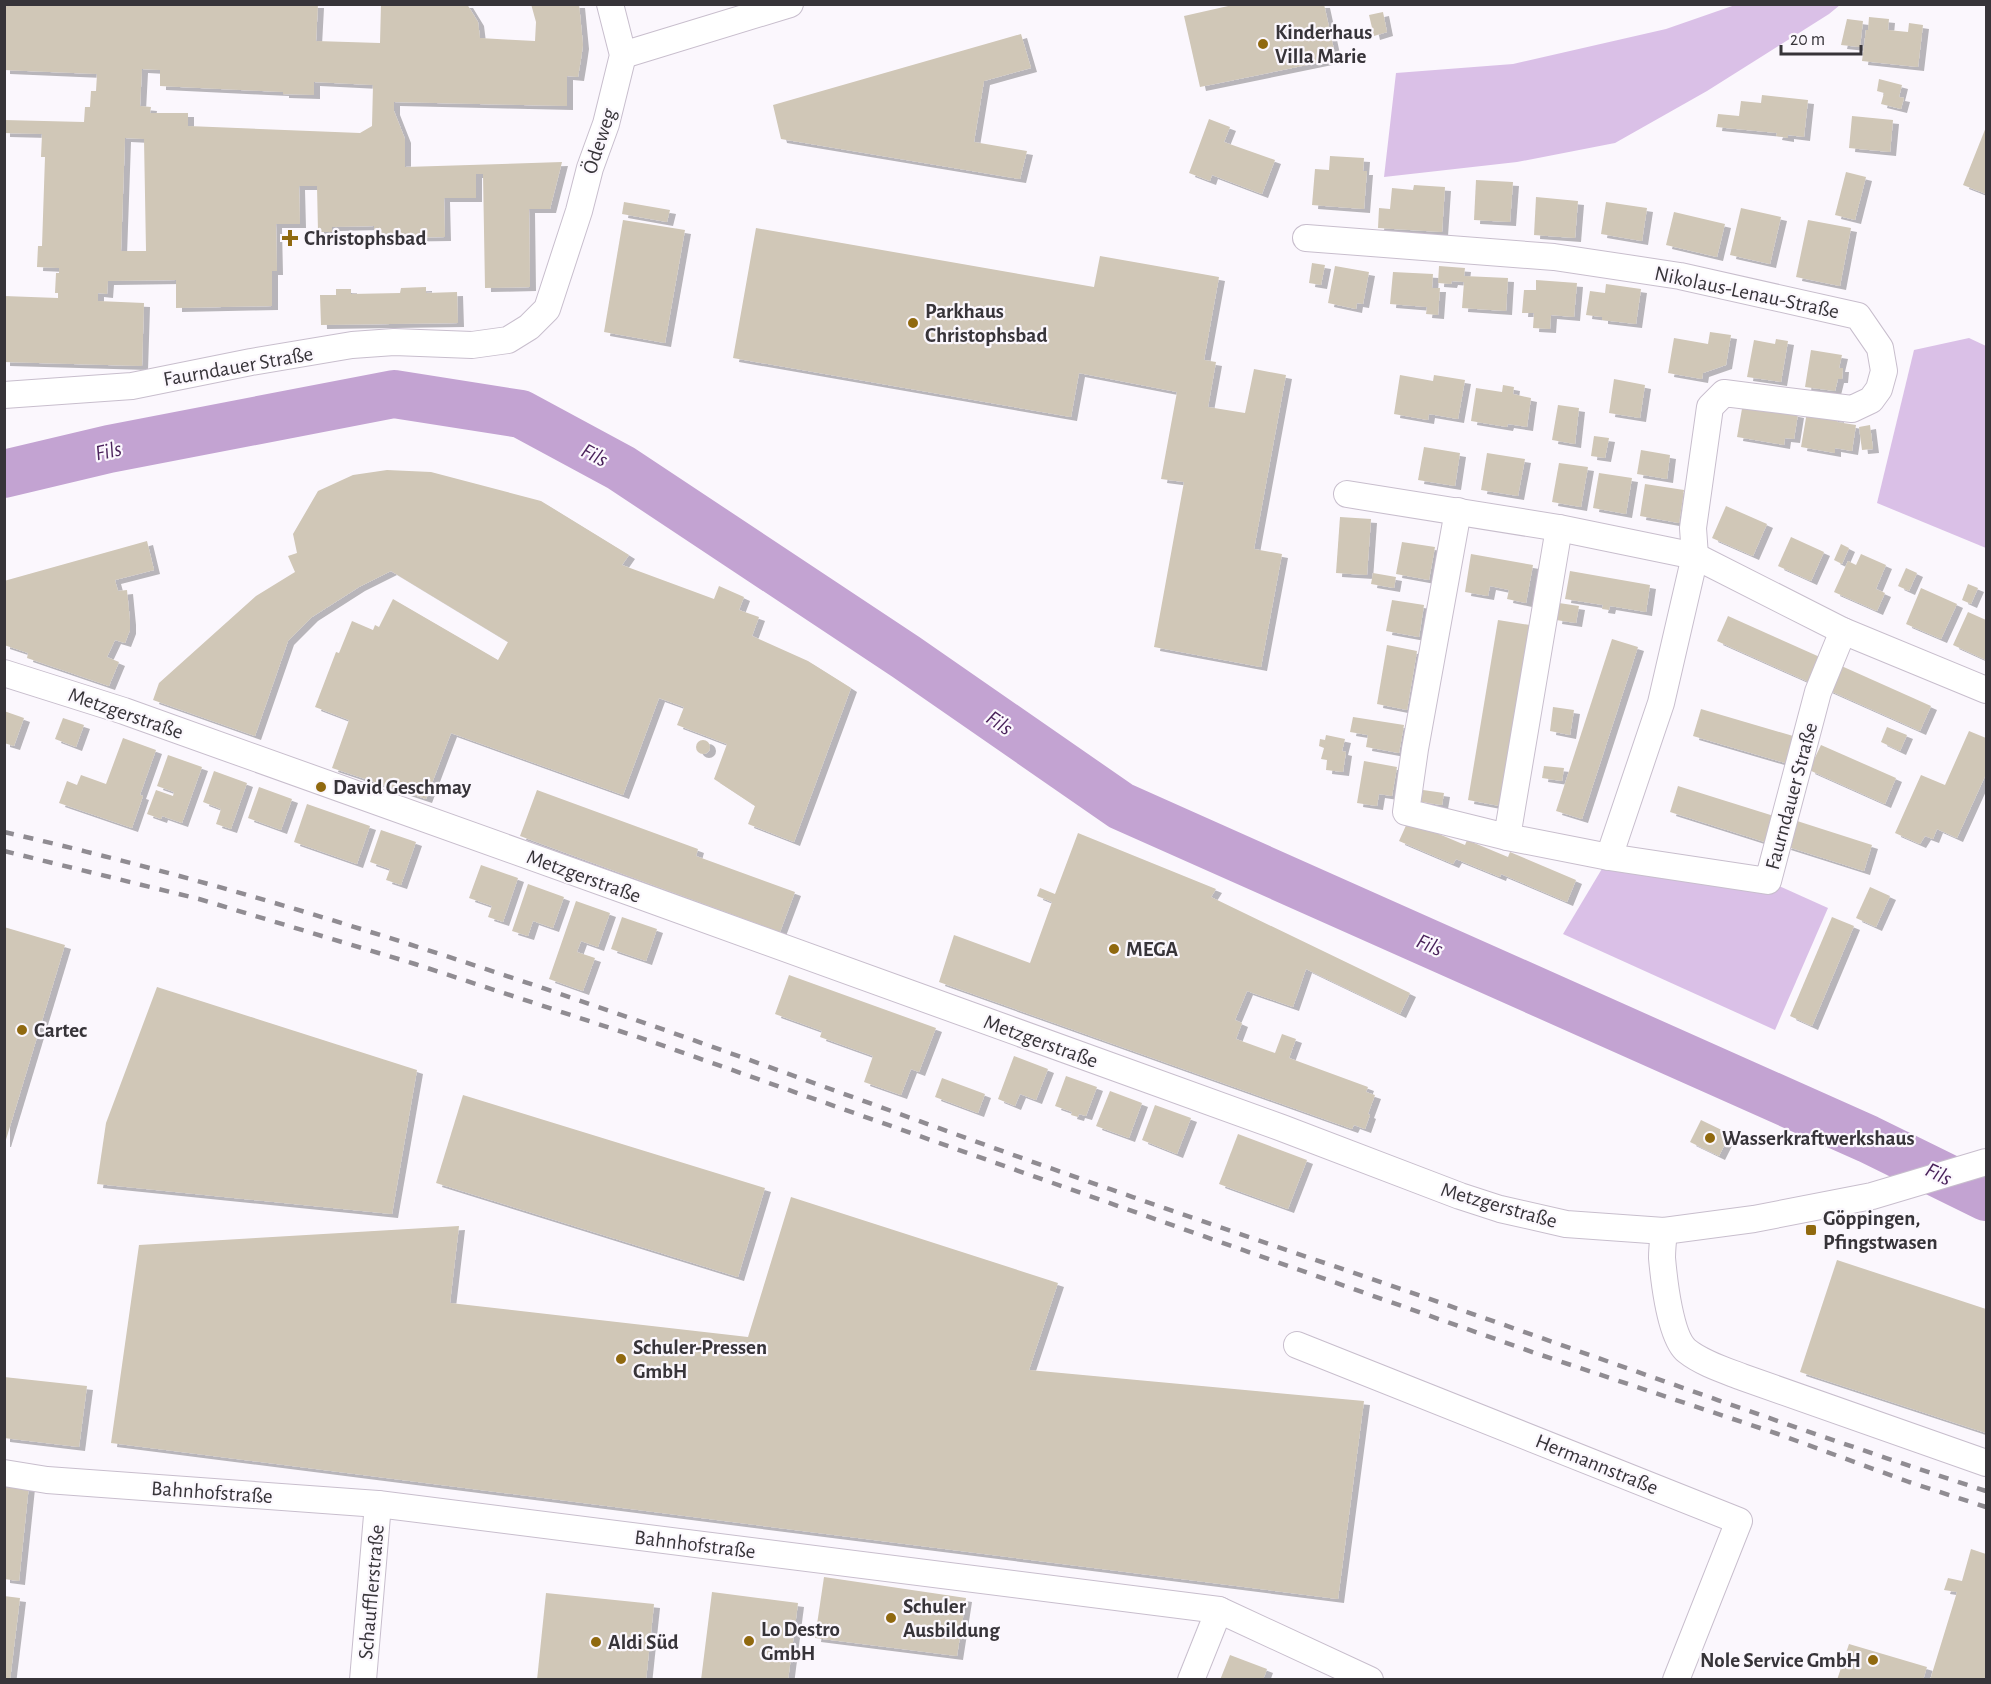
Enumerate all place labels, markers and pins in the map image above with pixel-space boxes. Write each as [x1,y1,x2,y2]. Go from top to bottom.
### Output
place label: Kinderhaus Villa Marie [1275,22,1372,67]
marker: Kinderhaus Villa Marie [1256,37,1270,51]
place label: Christophsbad [304,228,426,249]
marker: Christophsbad [281,229,299,247]
place label: Parkhaus Christophsbad [925,301,1047,346]
marker: Parkhaus Christophsbad [906,316,920,330]
place label: David Geschmay [333,777,472,798]
marker: David Geschmay [314,780,328,794]
place label: MEGA [1126,939,1179,960]
marker: MEGA [1107,942,1121,956]
place label: Cartec [34,1020,87,1041]
marker: Cartec [15,1023,29,1037]
place label: Wasserkraftwerkshaus [1722,1128,1915,1149]
marker: Wasserkraftwerkshaus [1703,1131,1717,1145]
place label: Göppingen, Pfingstwasen [1823,1208,1938,1253]
marker: Göppingen, Pfingstwasen [1804,1223,1818,1237]
place label: Schuler-Pressen GmbH [633,1337,767,1382]
marker: Schuler-Pressen GmbH [614,1352,628,1366]
place label: Schuler Ausbildung [903,1596,1000,1641]
marker: Schuler Ausbildung [884,1611,898,1625]
place label: Lo Destro GmbH [761,1619,840,1664]
place label: Aldi Süd [608,1632,678,1653]
marker: Lo Destro GmbH [742,1634,756,1648]
marker: Aldi Süd [589,1635,603,1649]
place label: Nole Service GmbH [1700,1650,1861,1671]
marker: Nole Service GmbH [1866,1653,1880,1667]

